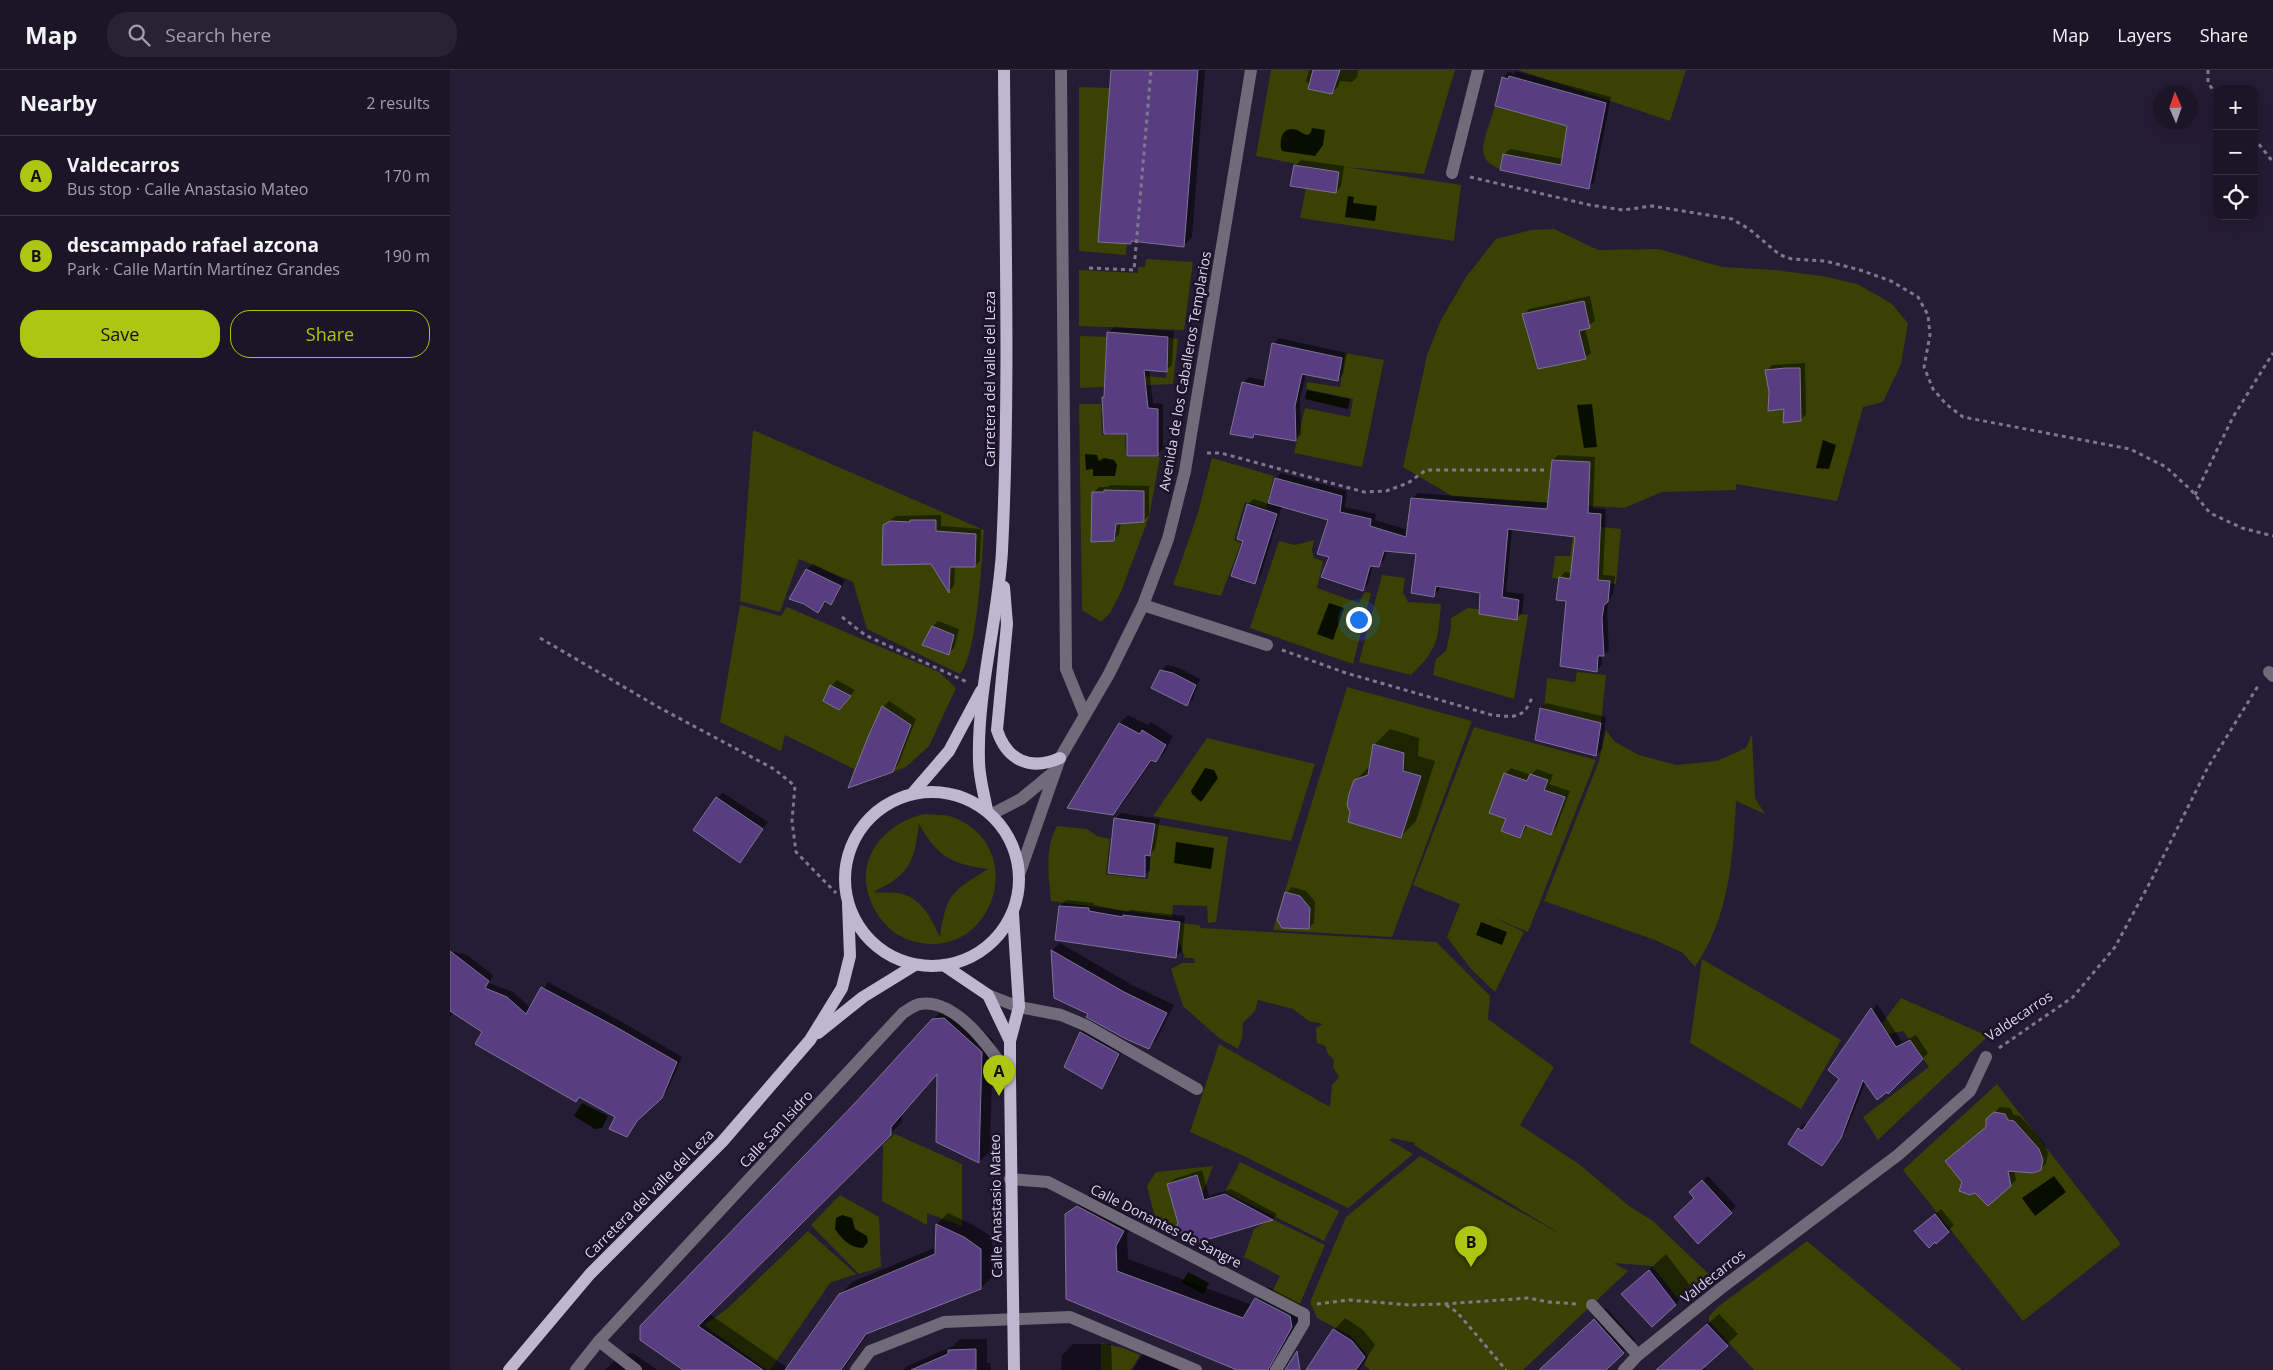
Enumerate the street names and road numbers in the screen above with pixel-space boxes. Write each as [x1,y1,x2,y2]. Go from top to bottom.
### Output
street label: Avenida de los Caballeros Templarios [1154,249,1215,492]
street label: Carretera del valle del Leza [980,291,999,467]
street label: Valdecarros [1981,986,2056,1045]
street label: Calle San Isidro [735,1086,817,1172]
street label: Carretera del valle del Leza [580,1125,718,1263]
street label: Calle Anastasio Mateo [985,1134,1006,1278]
street label: Calle Donantes de Sangre [1087,1179,1245,1272]
street label: Valdecarros [1676,1244,1749,1307]

